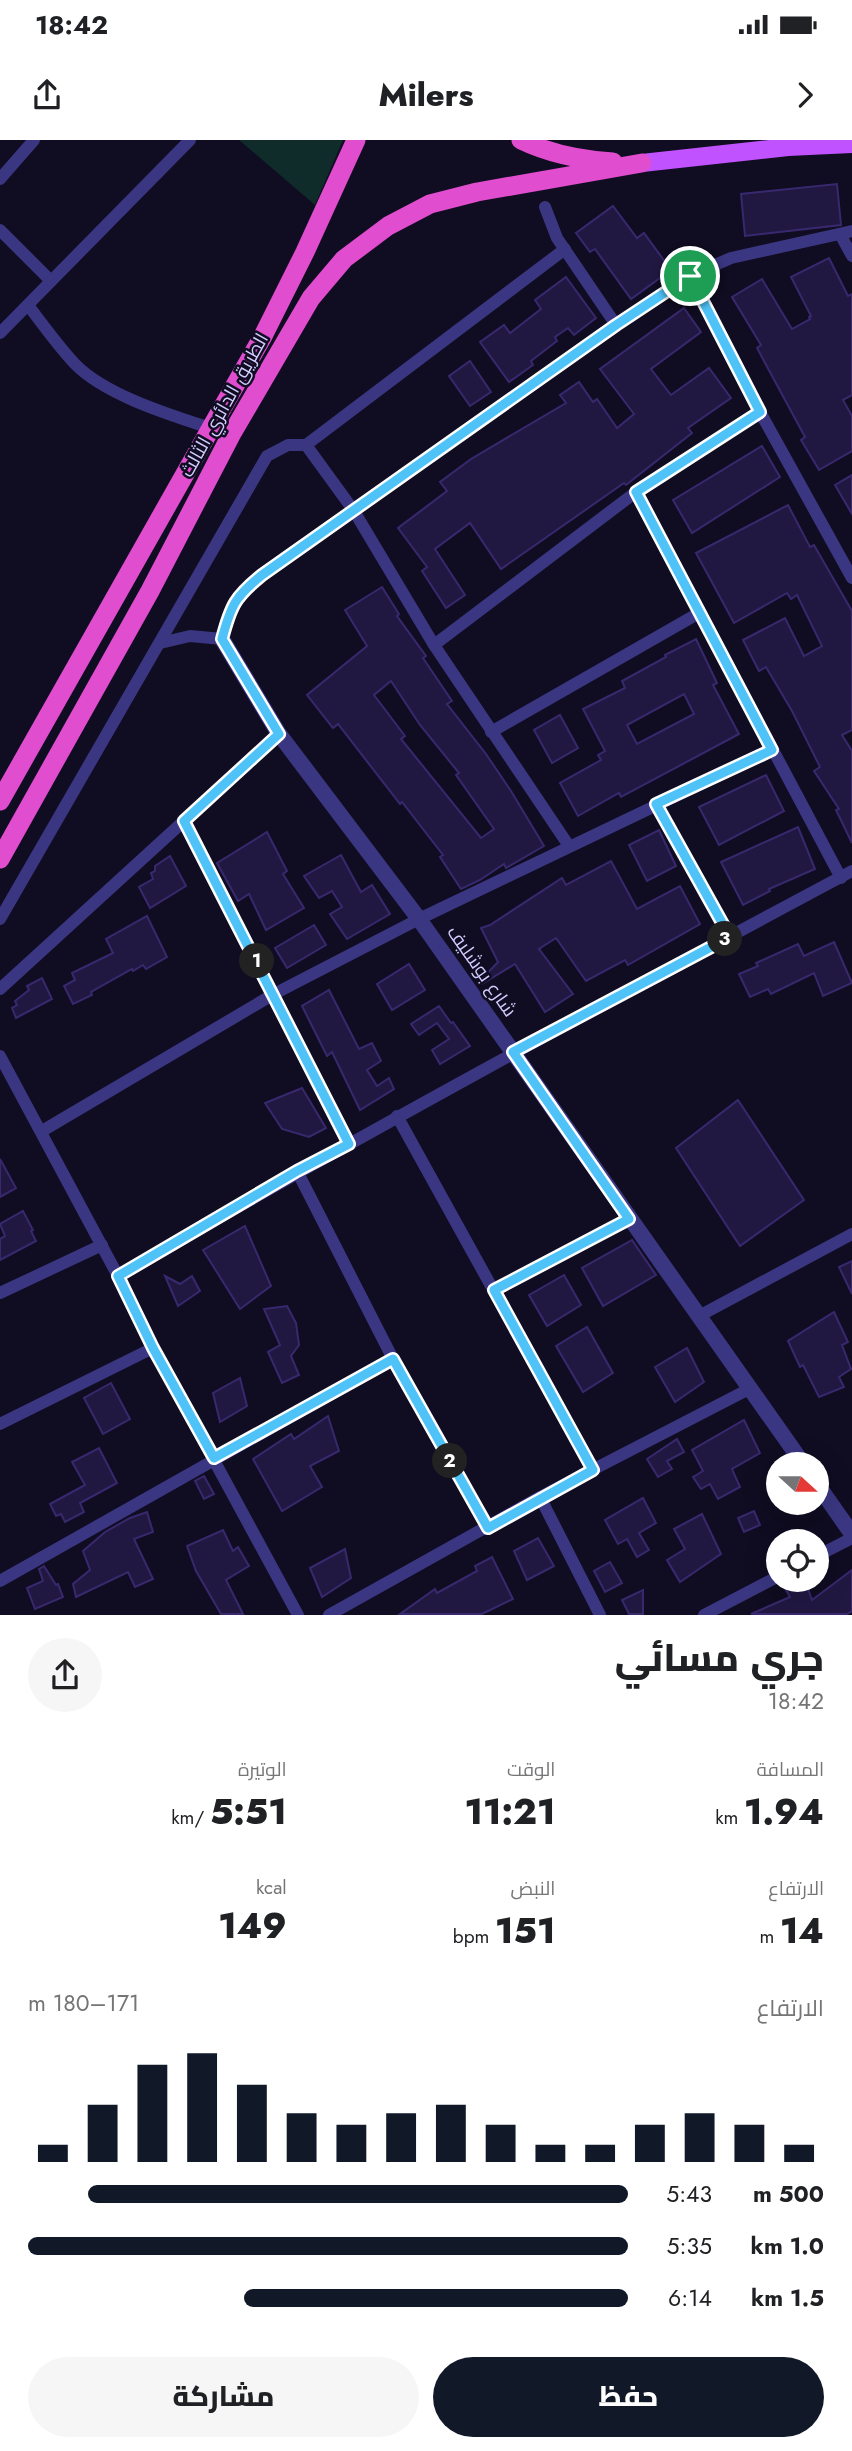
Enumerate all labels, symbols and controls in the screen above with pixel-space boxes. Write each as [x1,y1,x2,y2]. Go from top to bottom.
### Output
text: 18:42 [35,6,108,44]
text: Milers [378,72,474,118]
icon: share [28,76,66,114]
icon: forward [786,76,824,114]
pin [660,246,720,306]
icon: arrive [671,257,709,295]
street label: الطريق الدائري الثالث [173,328,276,482]
street label: شارع بوشليف [441,920,523,1022]
pin: 3 [708,922,742,956]
text: 3 [719,925,730,952]
pin: 1 [240,944,274,978]
text: 1 [252,947,261,974]
pin: 2 [433,1444,468,1478]
text: 2 [443,1447,456,1474]
north arrow [766,1452,830,1516]
map controls [766,1452,829,1592]
button: locate [766,1529,829,1592]
text: جري مسائي [615,1630,824,1685]
button: share [28,1638,102,1712]
text: 18:42 [768,1684,824,1718]
text: الوتيرة [238,1756,287,1783]
text: الوقت [507,1756,555,1783]
text: المسافة [756,1756,824,1783]
text: 5:51 [210,1787,287,1837]
text: 11:21 [465,1787,555,1837]
text: 1.94 [744,1787,824,1837]
text: /km [171,1804,210,1831]
text: km [715,1804,744,1831]
text: kcal [256,1874,287,1901]
text: النبض [511,1875,555,1902]
text: الارتفاع [768,1875,824,1902]
text: 149 [218,1901,287,1951]
text: 151 [495,1906,555,1956]
text: 14 [780,1906,824,1956]
text: bpm [453,1923,495,1950]
text: m [759,1923,780,1950]
text: 171–180 m [28,1986,139,2020]
text: الارتفاع [757,1991,824,2025]
text: 5:43 [666,2177,712,2211]
text: 500 m [753,2177,824,2211]
text: 5:35 [667,2229,712,2263]
text: 1.0 km [751,2229,824,2263]
text: 6:14 [668,2281,712,2315]
text: 1.5 km [751,2281,824,2315]
button: مشاركة [28,2357,419,2437]
button: حفظ [433,2357,824,2437]

